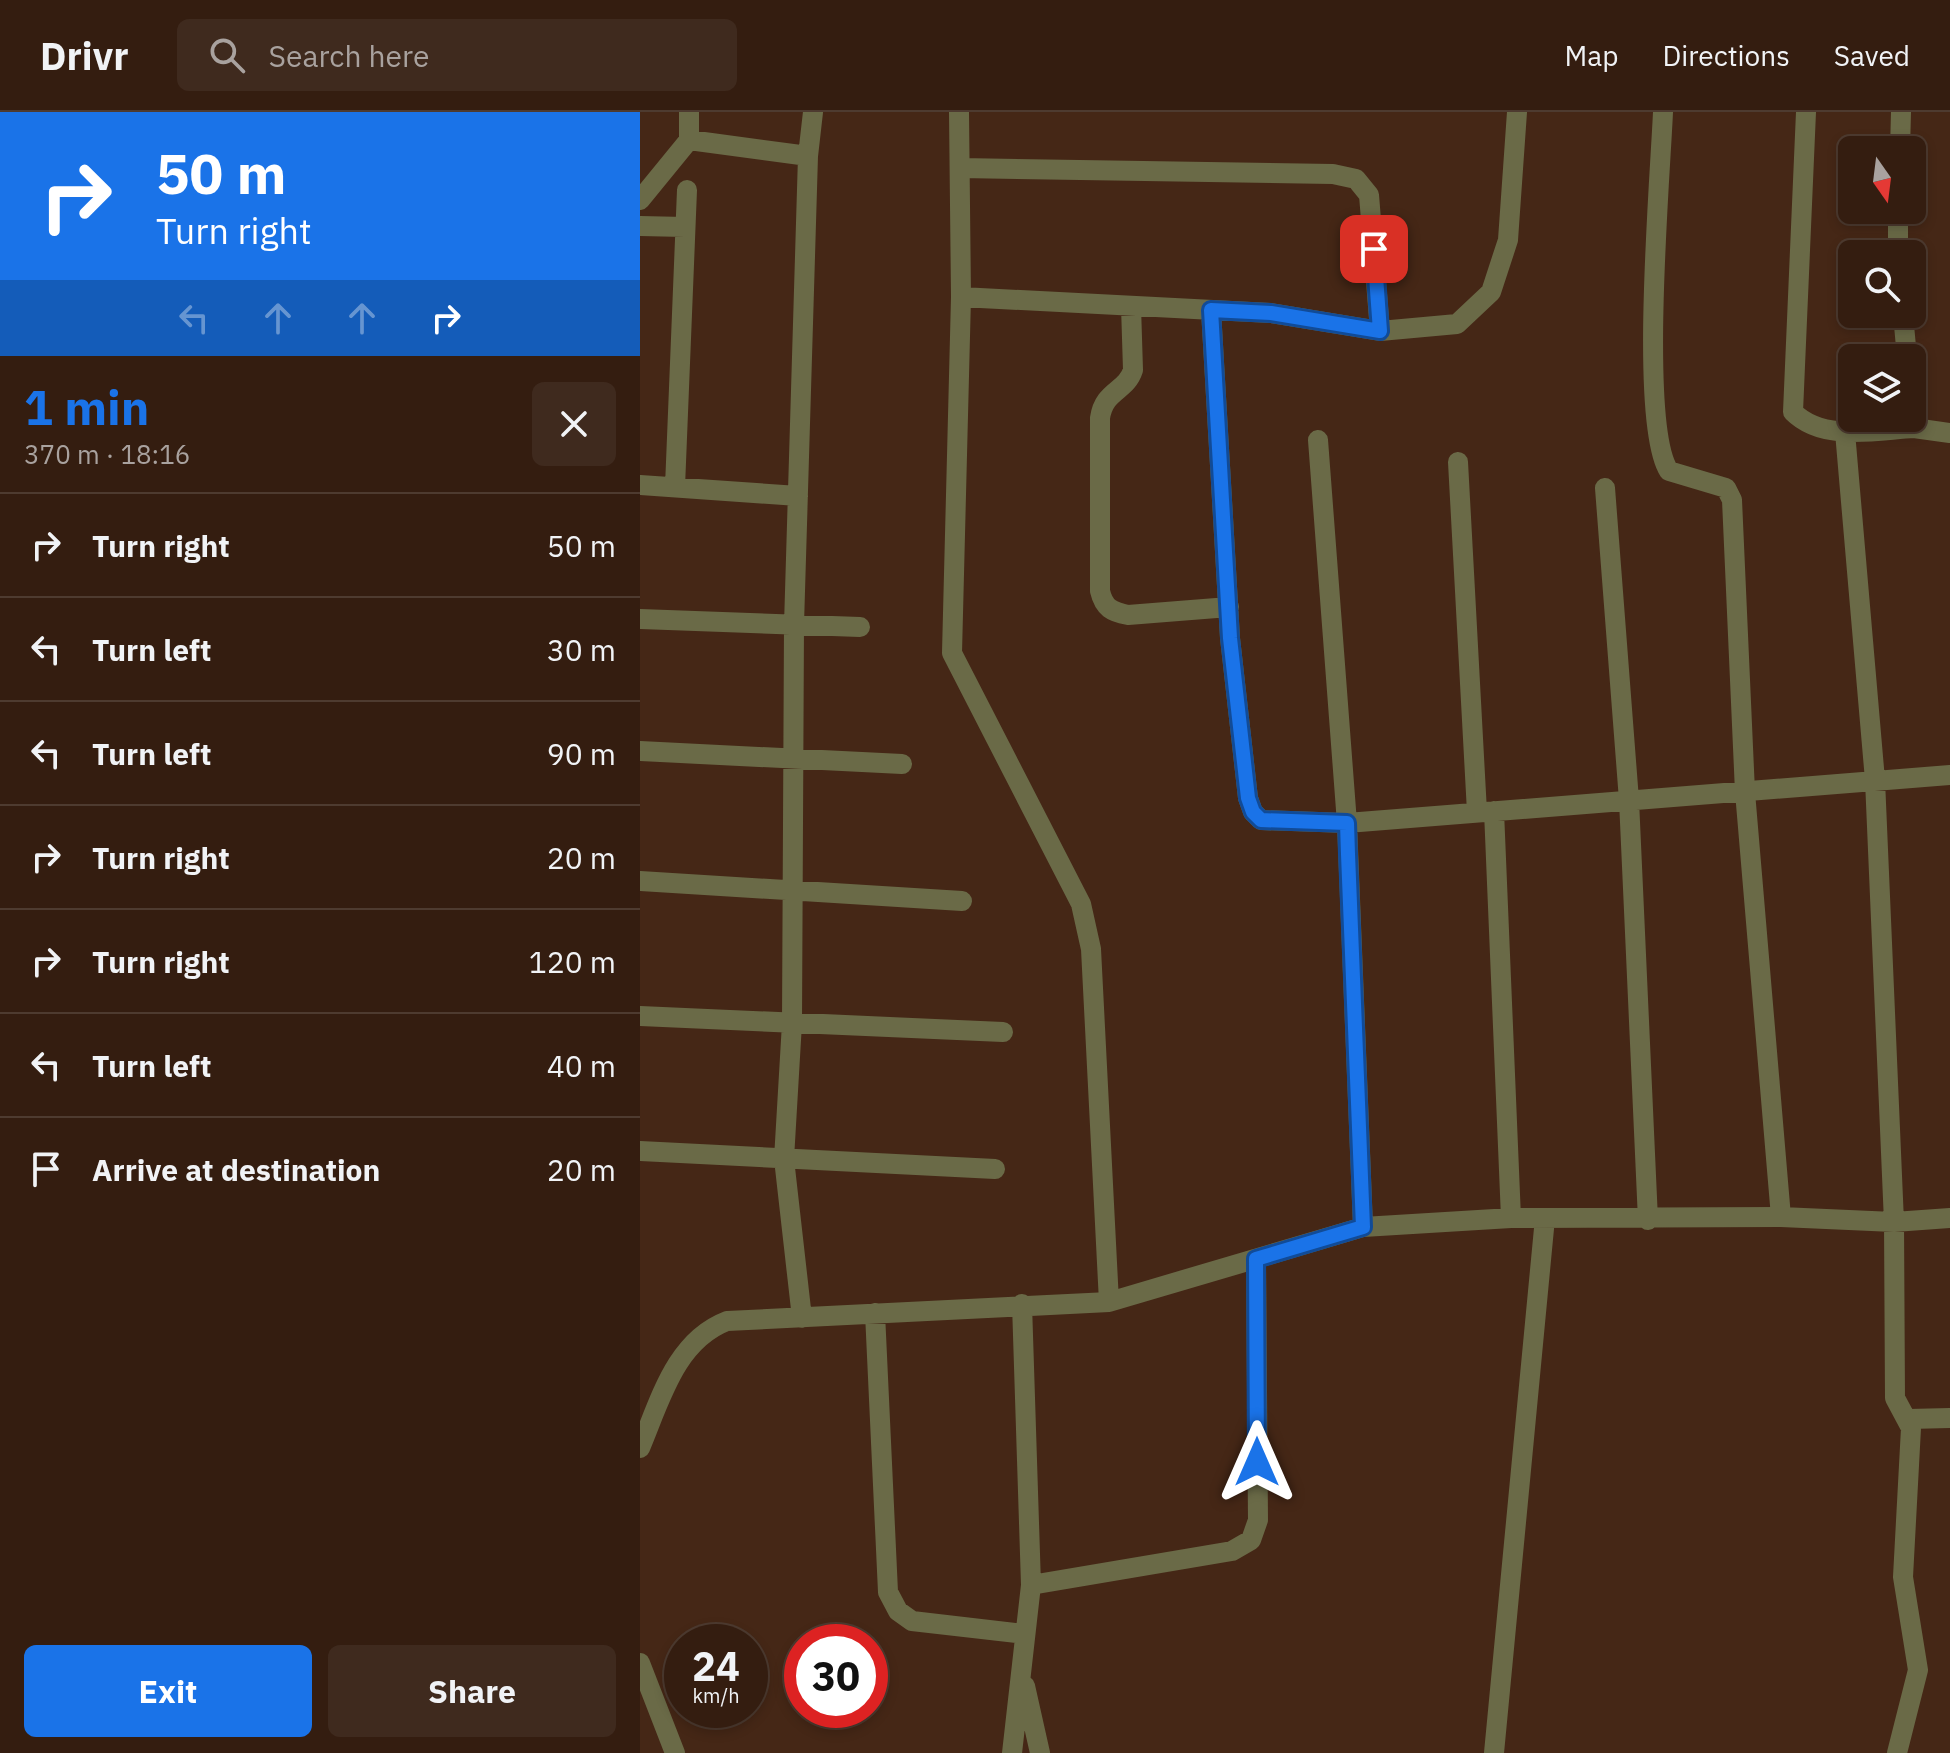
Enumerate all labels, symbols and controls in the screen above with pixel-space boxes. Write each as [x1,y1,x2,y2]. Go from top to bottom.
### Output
search box [177,19,737,91]
text: Drivr [40,31,129,80]
icon: search [205,33,249,77]
text: Search here [269,36,429,75]
text: Map [1564,37,1618,74]
text: Directions [1662,37,1790,74]
text: Saved [1834,37,1910,74]
north arrow [1838,136,1926,224]
map controls [1838,136,1926,432]
text: 50 m [156,137,286,209]
icon: right [24,144,128,248]
text: Turn right [156,207,312,254]
pin [1340,215,1408,283]
icon: arrive [1352,227,1396,271]
button: search [1838,240,1926,328]
icon: left [172,296,216,340]
icon: ahead [256,296,300,340]
icon: ahead [340,296,384,340]
icon: right [424,296,468,340]
button: layers [1838,344,1926,432]
text: 1 min [24,376,149,438]
button: close [532,382,616,466]
text: 370 m · 18:16 [24,437,190,471]
icon: right [24,523,68,567]
text: Turn right [92,526,230,565]
text: 50 m [547,526,616,565]
icon: left [24,627,68,671]
text: Turn left [92,630,211,669]
text: 30 m [547,630,616,669]
icon: left [24,731,68,775]
text: Turn left [92,734,211,773]
text: 90 m [547,734,616,773]
icon: right [24,835,68,879]
text: Turn right [92,838,230,877]
text: 20 m [547,838,616,877]
icon: right [24,939,68,983]
text: Turn right [92,942,230,981]
text: 120 m [529,942,616,981]
icon: left [24,1043,68,1087]
text: Turn left [92,1046,211,1085]
text: 40 m [547,1046,616,1085]
icon: arrive [24,1147,68,1191]
text: Arrive at destination [92,1150,380,1189]
text: 20 m [547,1150,616,1189]
position arrow [1215,1420,1299,1504]
speed limit sign: 30 [784,1624,888,1728]
text: 24 [692,1640,740,1692]
button: Exit [24,1645,312,1737]
button: Share [328,1645,616,1737]
text: km/h [692,1682,740,1709]

